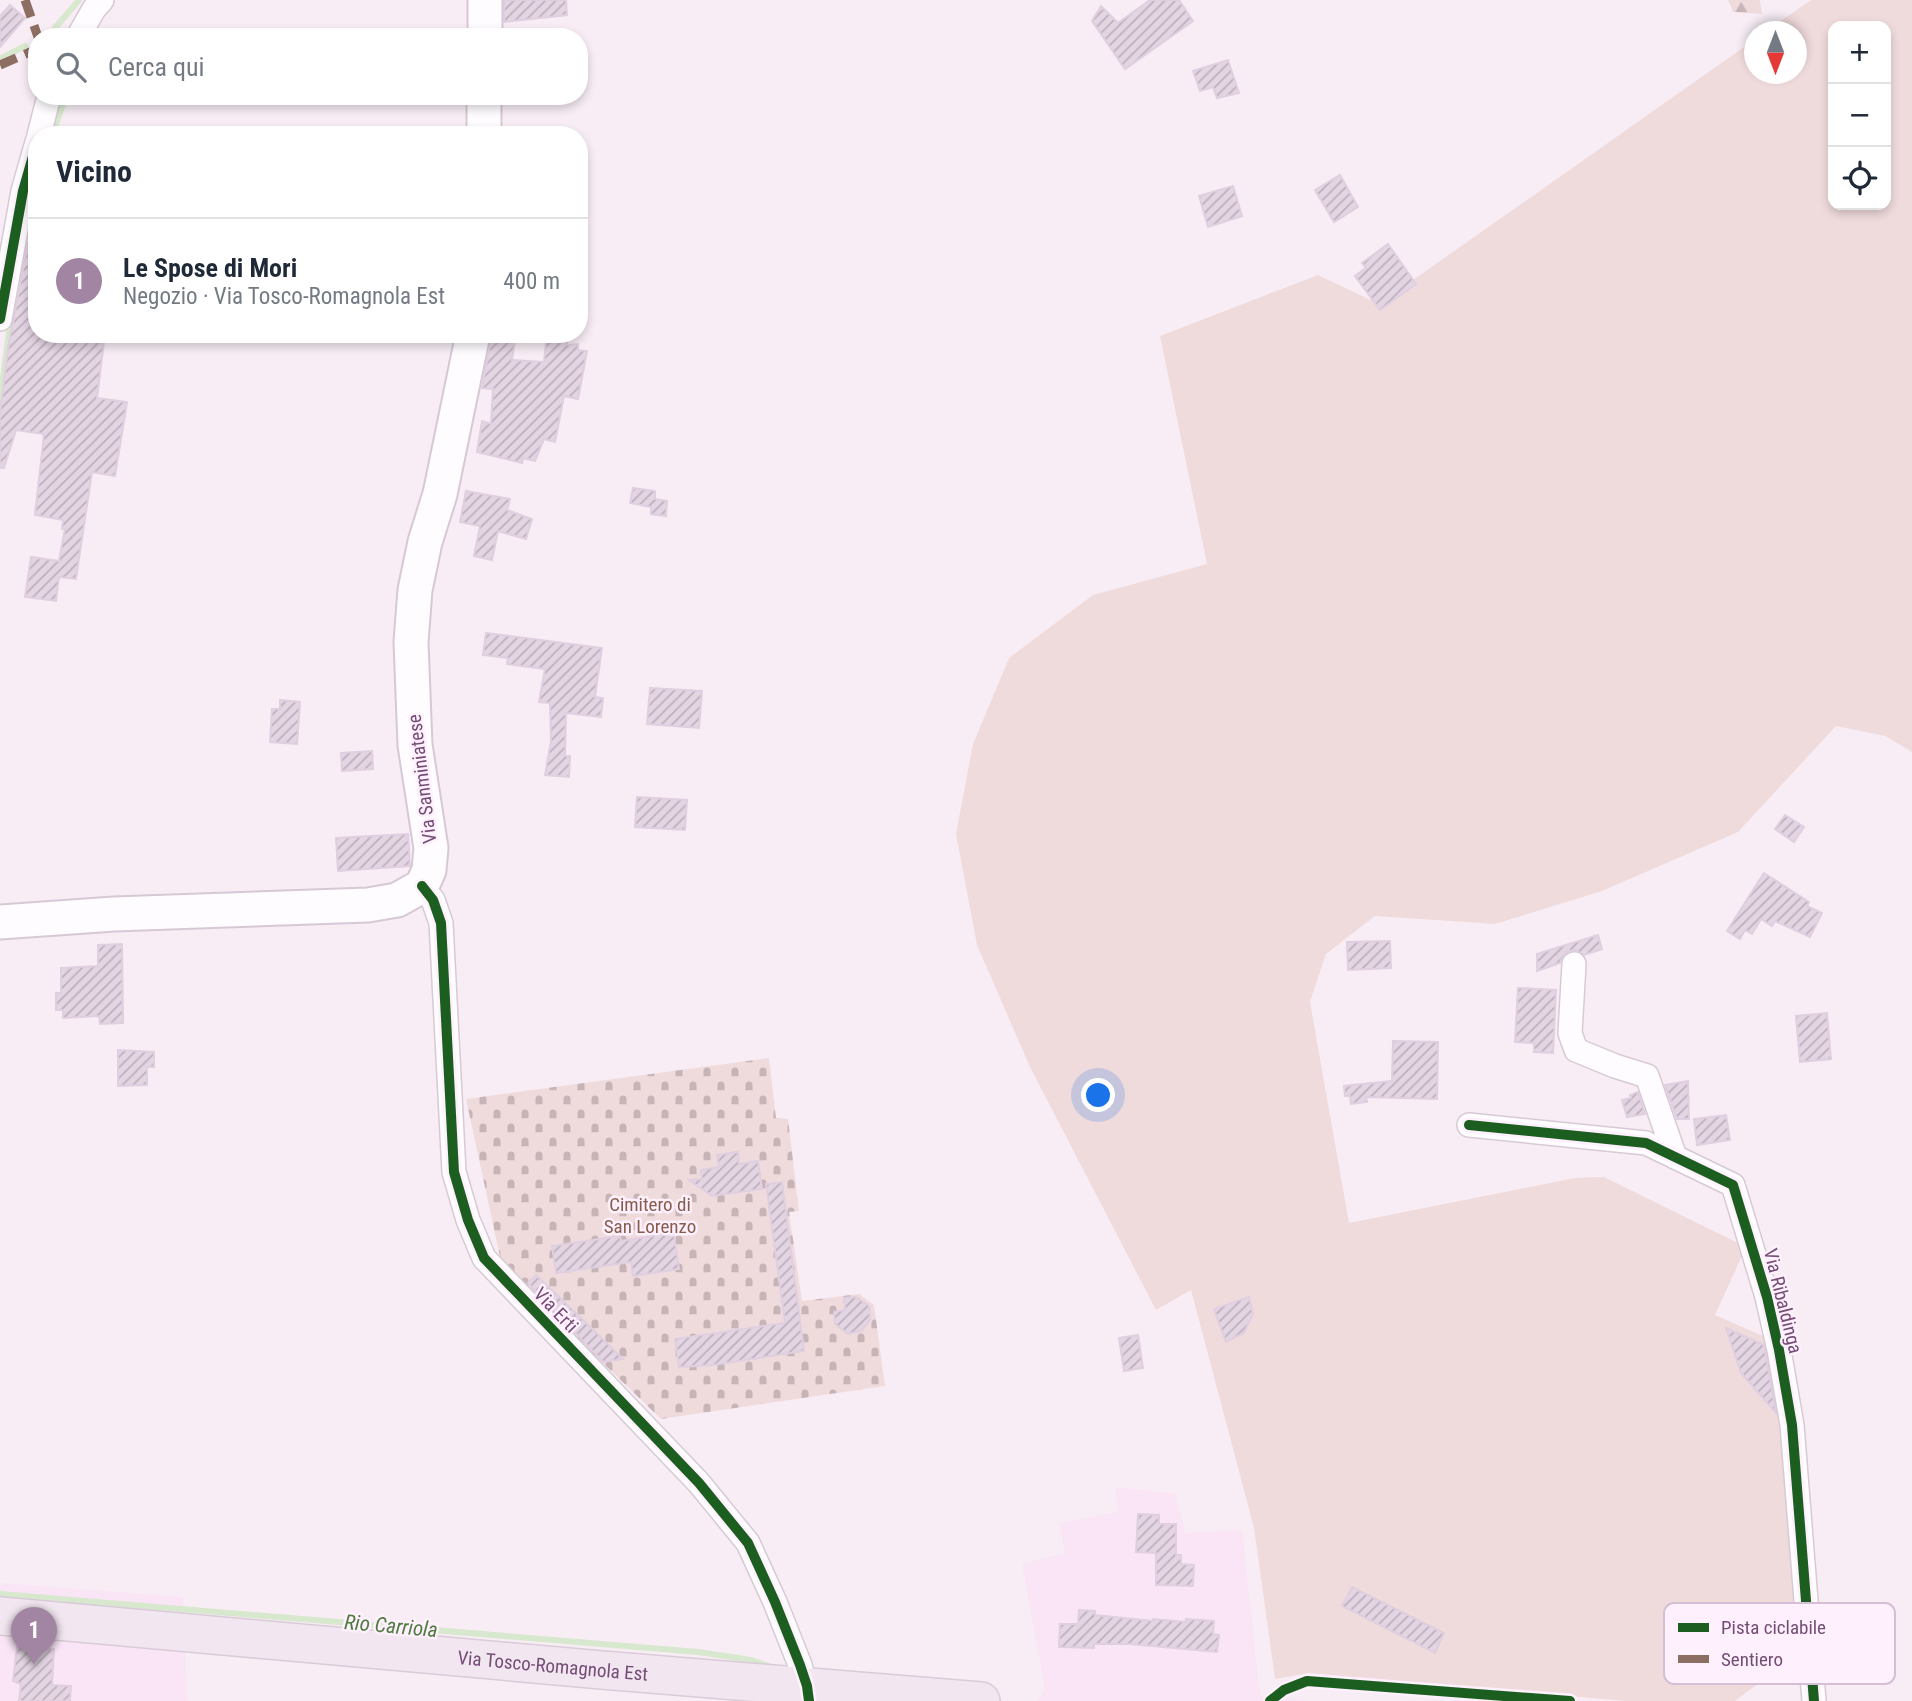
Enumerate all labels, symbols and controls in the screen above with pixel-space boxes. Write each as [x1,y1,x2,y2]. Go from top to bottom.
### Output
north arrow [1744,21,1807,84]
map controls [1828,21,1891,210]
button: + [1828,21,1891,84]
search box [28,28,588,105]
icon: search [52,48,90,86]
text: Cerca qui [108,52,205,82]
button: − [1828,84,1891,147]
button: locate [1828,147,1891,210]
text: Vicino [56,154,132,189]
text: Le Spose di Mori [123,253,297,283]
text: 1 [73,268,85,295]
text: 400 m [503,268,560,295]
text: Negozio · Via Tosco-Romagnola Est [123,283,445,310]
street label: Via Sanminiatese [403,713,441,845]
your location [1081,1078,1115,1112]
park label: Cimitero di San Lorenzo [604,1193,696,1238]
street label: Via Ribaldinga [1759,1246,1807,1356]
street label: Via Erti [529,1283,583,1337]
legend [1664,1603,1895,1684]
pin: 1 [11,1607,57,1665]
water label: Rio Carriola [343,1610,439,1642]
text: Pista ciclabile [1721,1616,1826,1639]
street label: Via Tosco-Romagnola Est [457,1646,649,1685]
text: Sentiero [1721,1648,1783,1671]

